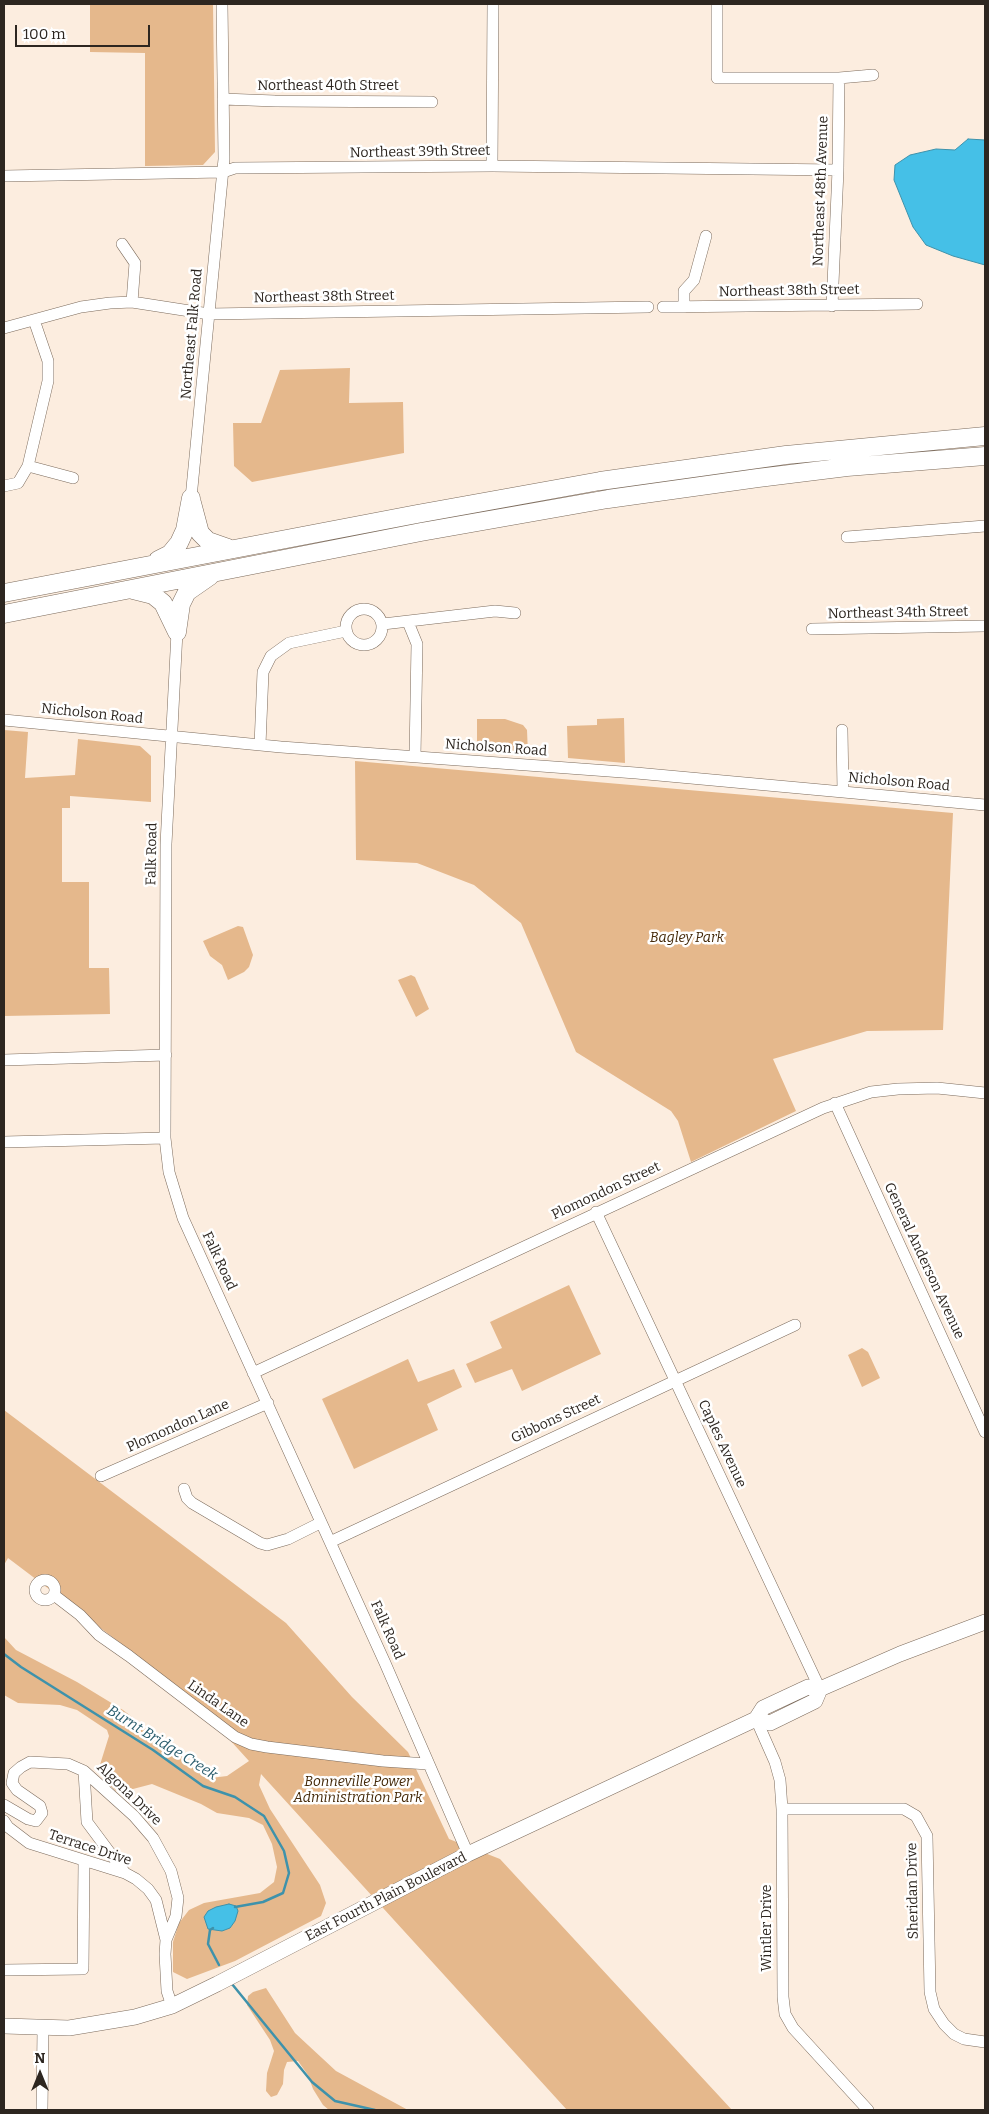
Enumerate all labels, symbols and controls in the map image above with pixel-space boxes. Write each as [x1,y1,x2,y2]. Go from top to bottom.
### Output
scale bar [18,15,152,47]
text: 100 m [23,25,66,43]
street label: Northeast 40th Street [257,78,399,94]
street label: Northeast 48th Avenue [810,115,832,267]
street label: Northeast 39th Street [349,142,491,162]
street label: Northeast Falk Road [178,268,206,400]
street label: Northeast 38th Street [718,281,860,301]
street label: Northeast 38th Street [253,287,395,307]
street label: Northeast 34th Street [828,603,968,623]
street label: Nicholson Road [40,700,144,728]
street label: Nicholson Road [444,736,548,760]
street label: Nicholson Road [847,769,951,795]
street label: Falk Road [143,822,161,886]
park label: Bagley Park [650,930,724,946]
street label: Plomondon Street [549,1158,663,1224]
street label: General Anderson Avenue [880,1180,968,1342]
street label: Falk Road [198,1229,240,1293]
street label: Gibbons Street [509,1391,603,1447]
street label: Plomondon Lane [124,1396,232,1456]
street label: Caples Avenue [694,1397,750,1491]
street label: Falk Road [367,1598,407,1662]
street label: Linda Lane [184,1677,252,1731]
water label: Burnt Bridge Creek [103,1702,221,1784]
street label: Algona Drive [93,1759,165,1829]
park label: Bonneville Power Administration Park [294,1774,422,1806]
street label: Terrace Drive [46,1827,134,1869]
street label: Sheridan Drive [904,1842,922,1940]
street label: East Fourth Plain Boulevard [303,1849,469,1945]
street label: Wintler Drive [759,1885,775,1971]
north arrow [15,2049,65,2099]
text: N [35,2050,45,2067]

